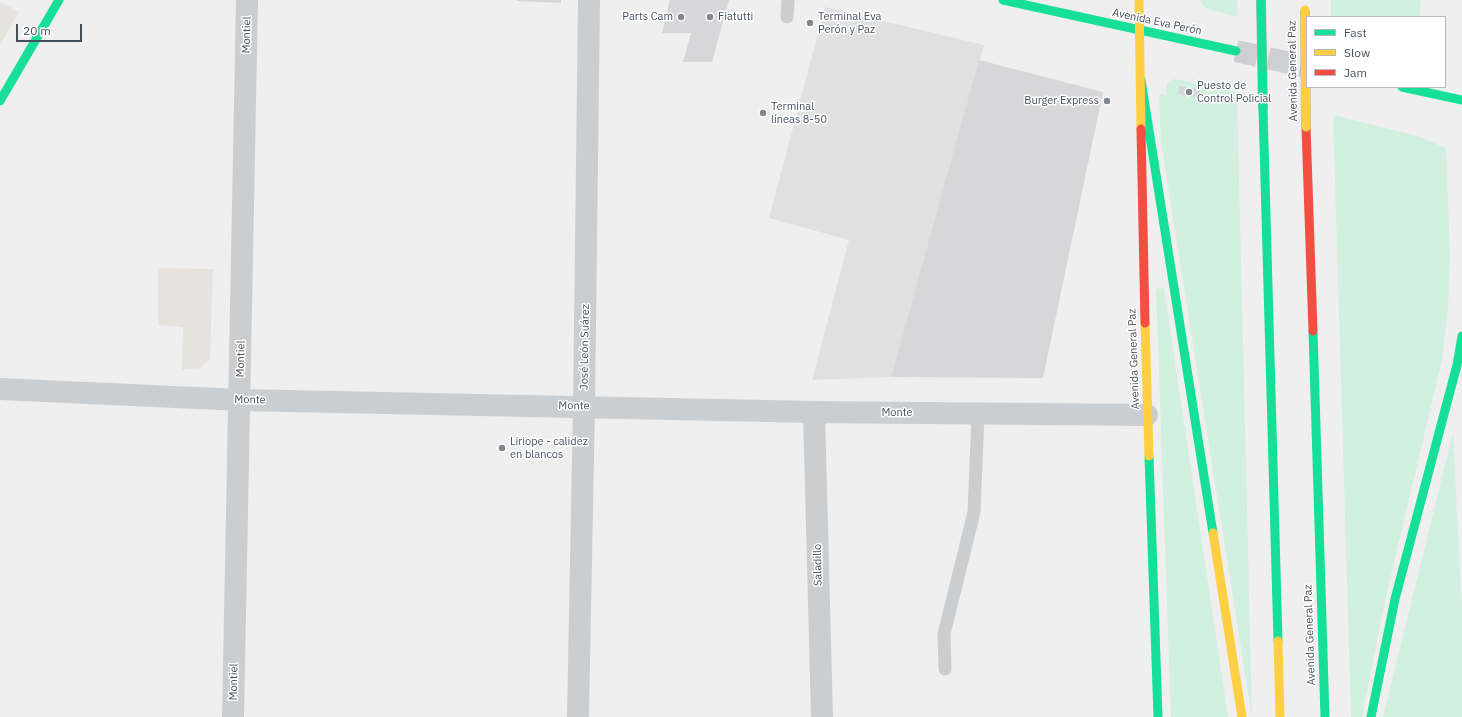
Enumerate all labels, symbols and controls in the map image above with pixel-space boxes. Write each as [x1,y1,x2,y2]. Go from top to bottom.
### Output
street label: Avenida Eva Perón [1111,6,1203,38]
place label: Parts Cam [622,10,673,24]
place label: Fiatutti [718,10,753,24]
place label: Terminal Eva Perón y Paz [818,10,881,36]
marker: Parts Cam [676,12,686,22]
marker: Fiatutti [705,12,715,22]
scale bar [18,16,84,42]
street label: Montiel [240,16,254,54]
legend [1306,16,1446,88]
marker: Terminal Eva Perón y Paz [805,18,815,28]
street label: Avenida General Paz [1286,20,1300,122]
text: 20 m [23,23,51,38]
text: Fast [1344,25,1367,40]
text: Slow [1344,45,1370,60]
text: Jam [1344,65,1367,80]
place label: Puesto de Control Policial [1197,79,1271,105]
marker: Puesto de Control Policial [1184,87,1194,97]
place label: Burger Express [1024,94,1099,108]
marker: Burger Express [1102,96,1112,106]
place label: Terminal líneas 8-50 [771,100,827,126]
marker: Terminal líneas 8-50 [758,108,768,118]
street label: José León Suárez [578,304,592,390]
street label: Avenida General Paz [1126,308,1142,410]
street label: Montiel [234,340,248,378]
street label: Monte [234,393,266,407]
street label: Monte [558,399,590,413]
street label: Monte [881,406,913,420]
place label: Liriope - calidez en blancos [510,435,588,461]
marker: Liriope - calidez en blancos [497,443,507,453]
street label: Saladillo [811,544,825,586]
street label: Avenida General Paz [1302,584,1318,686]
street label: Montiel [227,663,241,701]

